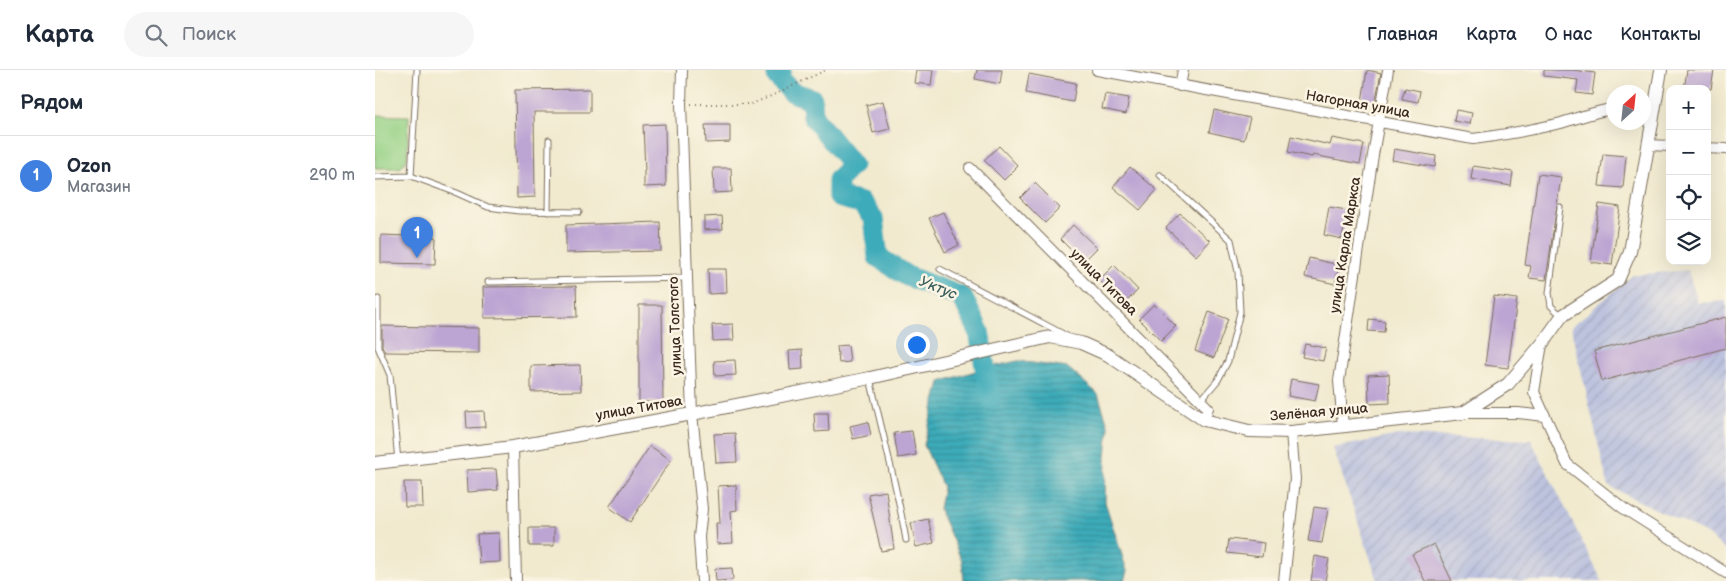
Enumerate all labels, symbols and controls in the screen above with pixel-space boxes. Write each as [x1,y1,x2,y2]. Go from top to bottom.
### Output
search box [124,12,474,57]
text: Карта [25,20,94,49]
icon: search [142,21,170,49]
text: Поиск [182,23,236,46]
text: Главная [1367,24,1438,45]
text: Карта [1466,24,1517,45]
text: О нас [1545,24,1592,45]
text: Контакты [1620,24,1701,45]
north arrow [1606,85,1651,130]
map controls [1666,85,1711,265]
button: + [1666,85,1711,130]
street label: Нагорная улица [1305,86,1412,122]
text: Рядом [20,90,83,115]
button: − [1666,130,1711,175]
text: Ozon [67,155,111,178]
text: 1 [33,166,39,185]
text: 290 m [309,166,355,185]
street label: улица Карла Маркса [1326,175,1364,314]
button: locate [1666,175,1711,220]
text: Магазин [67,178,131,197]
pin: 1 [401,217,433,258]
button: layers [1666,220,1711,265]
street label: улица Титова [1067,245,1141,319]
water label: Уктус [916,272,960,304]
street label: улица Толстого [665,276,685,376]
your location [904,332,930,358]
street label: улица Титова [594,392,684,424]
street label: Зелёная улица [1269,399,1369,425]

